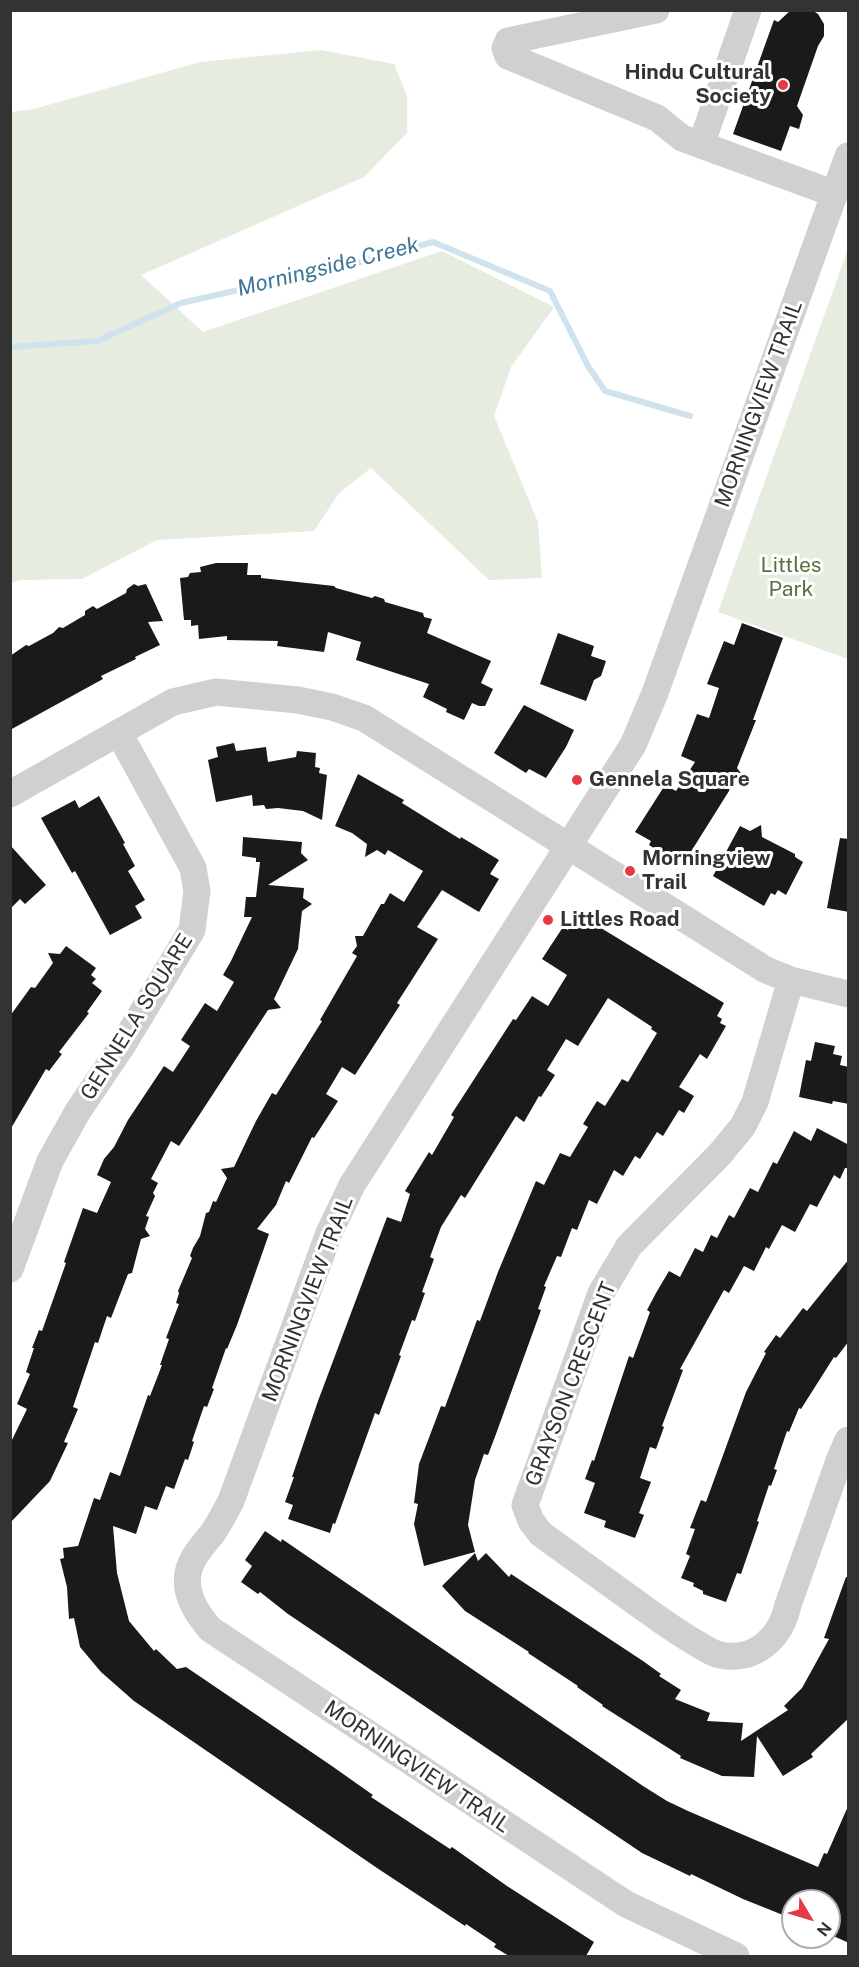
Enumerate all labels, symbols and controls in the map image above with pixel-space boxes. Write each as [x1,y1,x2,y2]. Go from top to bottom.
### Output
place label: Hindu Cultural Society [624,60,771,110]
marker: Hindu Cultural Society [776,78,790,92]
water label: Morningside Creek [234,232,422,302]
street label: MORNINGVIEW TRAIL [710,297,808,511]
park label: Littles Park [761,553,821,603]
place label: Gennela Square [589,767,750,793]
marker: Gennela Square [570,773,584,787]
place label: Morningview Trail [642,846,771,896]
marker: Morningview Trail [623,864,637,878]
place label: Littles Road [560,907,680,933]
marker: Littles Road [541,913,555,927]
street label: GENNELA SQUARE [76,929,198,1105]
street label: MORNINGVIEW TRAIL [257,1193,359,1405]
street label: GRAYSON CRESCENT [520,1278,622,1490]
street label: MORNINGVIEW TRAIL [319,1695,515,1839]
north arrow [781,1889,841,1949]
text: N [813,1918,835,1940]

